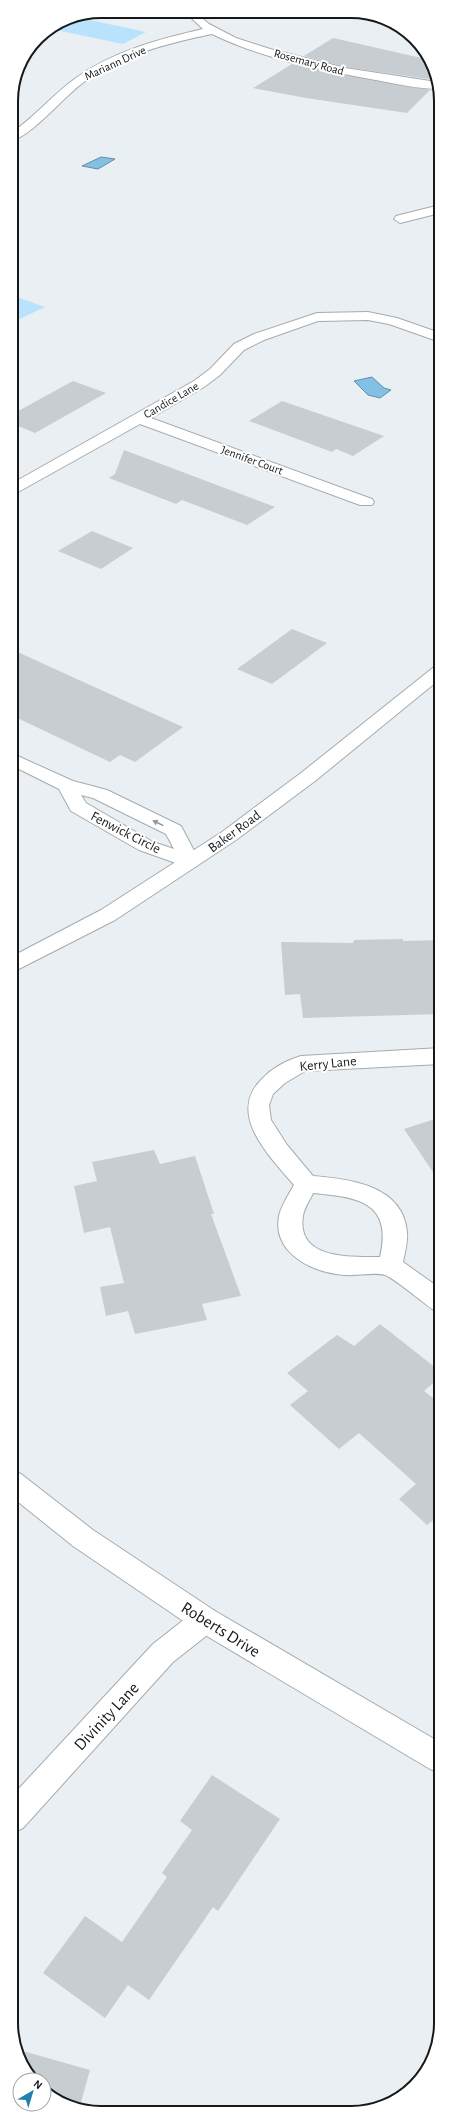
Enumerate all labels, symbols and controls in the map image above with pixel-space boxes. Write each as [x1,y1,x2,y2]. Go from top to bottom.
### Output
street label: Mariann Drive [82,44,148,82]
street label: Rosemary Road [272,47,345,78]
street label: Candice Lane [141,379,201,421]
street label: Jennifer Court [220,443,285,477]
street label: Baker Road [206,808,263,855]
street label: Fenwick Circle [88,809,163,856]
one-way arrow [153,819,164,826]
street label: Kerry Lane [299,1054,357,1074]
street label: Roberts Drive [178,1599,263,1660]
street label: Divinity Lane [71,1679,143,1754]
north arrow [12,2072,52,2112]
text: N [31,2078,44,2091]

